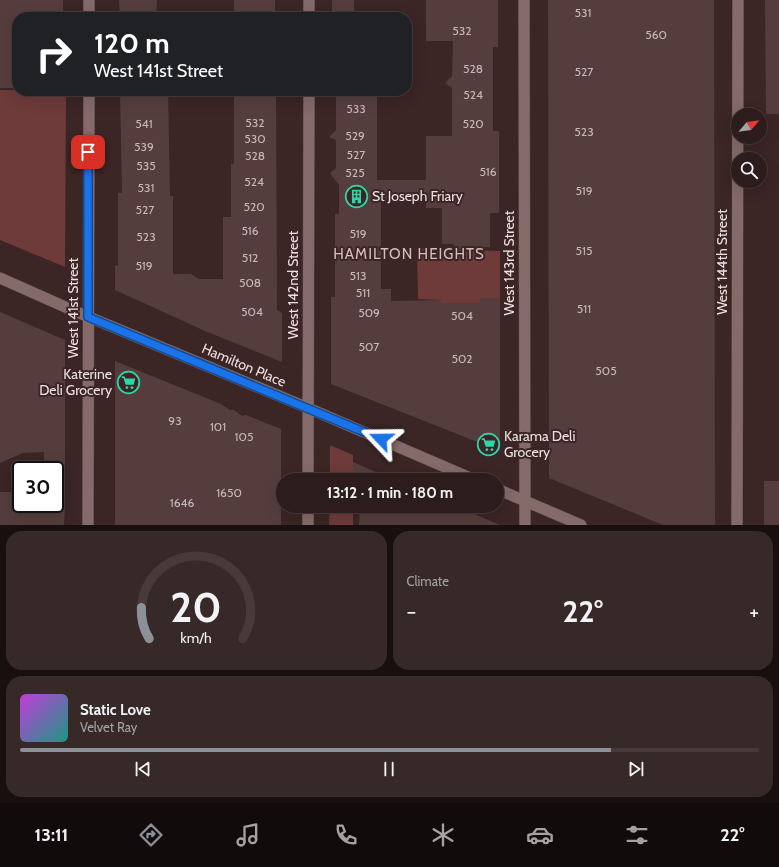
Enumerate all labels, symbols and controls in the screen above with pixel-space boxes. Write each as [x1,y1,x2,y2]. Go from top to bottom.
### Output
house number: 531 [575,5,591,20]
house number: 532 [452,23,472,38]
text: 120 m [94,26,170,60]
house number: 560 [645,27,667,42]
icon: right [28,28,80,80]
text: West 141st Street [94,60,223,82]
house number: 528 [463,61,483,76]
house number: 527 [575,64,593,79]
house number: 524 [463,87,483,102]
house number: 533 [346,101,366,116]
north arrow [731,108,767,144]
map controls [731,108,767,188]
house number: 532 [245,115,265,130]
house number: 541 [135,116,153,131]
house number: 520 [462,116,484,131]
house number: 523 [574,124,594,139]
house number: 529 [345,128,365,143]
house number: 530 [244,131,266,146]
pin [71,135,105,169]
house number: 539 [134,139,154,154]
icon: arrive [77,141,99,163]
house number: 527 [347,147,365,162]
house number: 528 [245,148,265,163]
button: search [731,152,767,188]
house number: 535 [136,158,156,173]
house number: 516 [479,164,497,179]
house number: 525 [345,165,365,180]
house number: 524 [244,174,264,189]
house number: 531 [138,180,154,195]
building icon: St Joseph Friary [343,183,369,209]
house number: 519 [575,183,593,198]
place label: St Joseph Friary [372,187,463,205]
house number: 520 [243,199,265,214]
house number: 527 [136,202,154,217]
street label: West 144th Street [713,209,731,315]
street label: West 143rd Street [500,210,518,315]
house number: 516 [241,223,259,238]
house number: 519 [349,226,367,241]
house number: 523 [136,229,156,244]
street label: West 142nd Street [284,231,302,339]
house number: 515 [576,243,592,258]
district label: HAMILTON HEIGHTS [333,245,485,263]
house number: 512 [242,250,258,265]
street label: West 141st Street [64,258,82,358]
house number: 519 [135,258,153,273]
house number: 513 [350,268,366,283]
house number: 508 [239,275,261,290]
house number: 511 [356,285,370,300]
house number: 511 [577,301,591,316]
house number: 504 [241,304,263,319]
house number: 509 [358,305,380,320]
house number: 504 [451,308,473,323]
street label: Hamilton Place [199,339,289,391]
house number: 507 [359,339,379,354]
house number: 502 [451,351,473,366]
house number: 505 [595,363,617,378]
place label: Katerine Deli Grocery [39,365,112,399]
supermarket icon: Katerine Deli Grocery [115,369,141,395]
house number: 93 [168,413,182,428]
position arrow [360,418,402,460]
house number: 101 [210,419,226,434]
place label: Karama Deli Grocery [504,427,575,461]
house number: 105 [235,429,253,444]
supermarket icon: Karama Deli Grocery [475,431,501,457]
speed limit sign: 30 [12,461,64,513]
text: 13:12 · 1 min · 180 m [327,484,453,502]
house number: 1650 [216,485,242,500]
house number: 1646 [170,495,194,510]
text: Climate [407,573,449,589]
text: 20 [171,581,222,631]
text: 22° [563,593,603,630]
text: − [407,598,416,625]
text: + [749,598,759,625]
text: km/h [181,628,212,646]
text: Static Love [80,701,151,719]
text: Velvet Ray [80,719,137,735]
icon: previous [132,758,154,780]
icon: pause [378,758,400,780]
icon: next [625,758,647,780]
icon: directions [137,821,165,849]
icon: music [234,821,262,849]
icon: phone [332,821,360,849]
icon: climate [429,821,457,849]
icon: car [526,821,554,849]
icon: filters [623,821,651,849]
text: 13:11 [35,824,68,846]
text: 22° [720,824,744,846]

